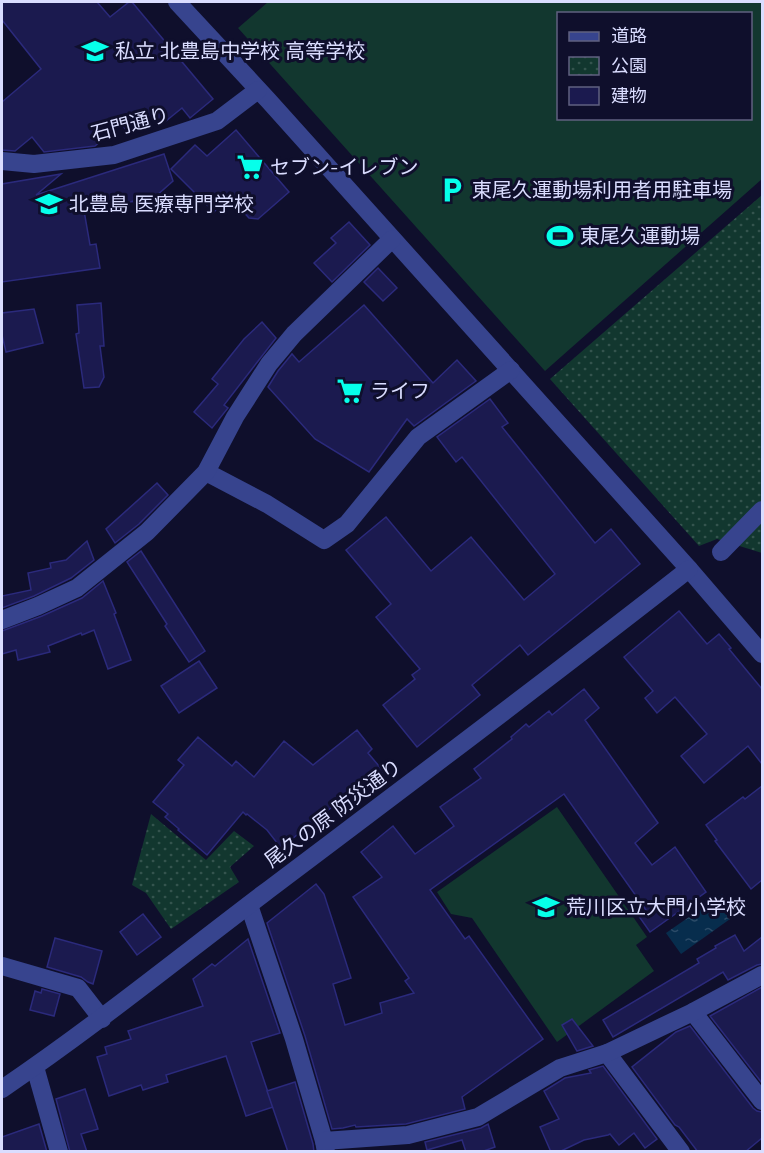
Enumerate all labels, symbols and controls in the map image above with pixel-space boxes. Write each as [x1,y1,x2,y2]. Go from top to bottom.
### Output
legend [557,12,752,120]
text: 道路 [611,25,647,46]
school or university icon: 私立 北豊島中学校 高等学校 [80,36,110,66]
place label: 私立 北豊島中学校 高等学校 [115,39,365,63]
text: 公園 [611,55,647,76]
text: 建物 [611,85,647,106]
street label: 石門通り [88,102,172,146]
supermarket icon: セブン-イレブン [235,152,265,182]
place label: セブン-イレブン [270,155,418,179]
parking icon: 東尾久運動場利用者用駐車場 [437,175,467,205]
place label: 東尾久運動場利用者用駐車場 [472,178,732,202]
school or university icon: 北豊島 医療専門学校 [34,189,64,219]
place label: 北豊島 医療専門学校 [69,192,254,216]
sports icon: 東尾久運動場 [545,221,575,251]
place label: 東尾久運動場 [580,224,700,248]
supermarket icon: ライフ [335,376,365,406]
place label: ライフ [370,379,430,403]
street label: 尾久の原 防災通り [260,754,406,872]
school or university icon: 荒川区立大門小学校 [531,892,561,922]
place label: 荒川区立大門小学校 [566,895,746,919]

